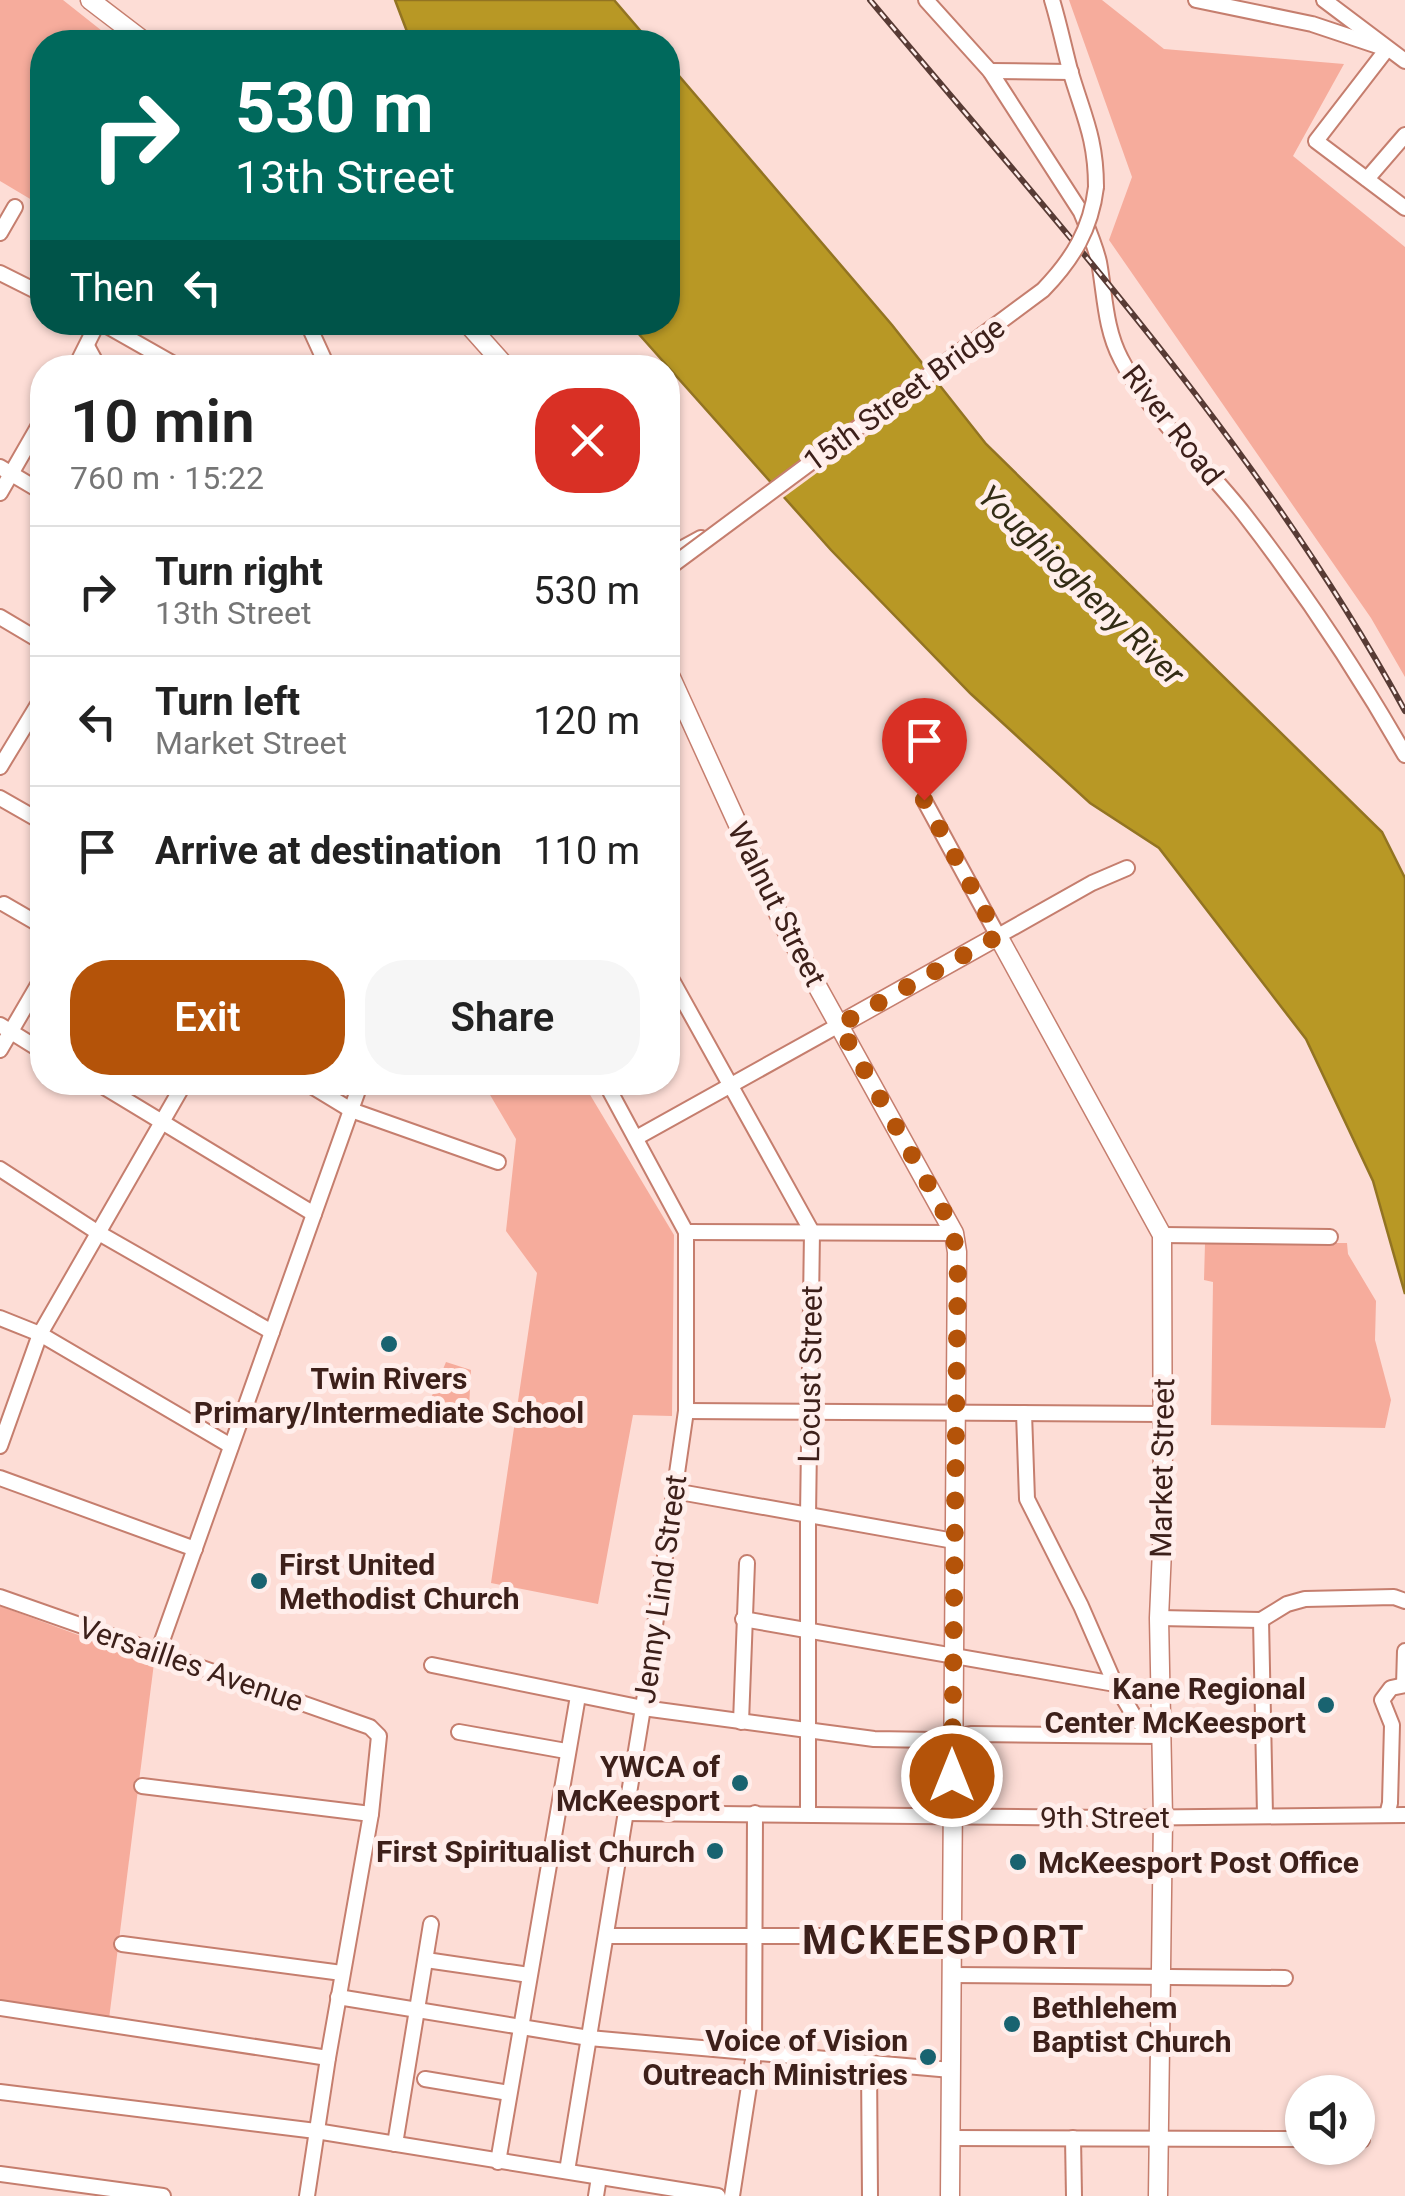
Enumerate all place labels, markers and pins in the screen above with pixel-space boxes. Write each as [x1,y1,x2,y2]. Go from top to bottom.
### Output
pin [882,698,967,801]
marker: Twin Rivers Primary/Intermediate School [378,1333,400,1355]
place label: Twin Rivers Primary/Intermediate School [194,1361,584,1430]
place label: First United Methodist Church [279,1547,520,1616]
marker: First United Methodist Church [248,1570,270,1592]
place label: Kane Regional Center McKeesport [1044,1671,1306,1740]
marker: Kane Regional Center McKeesport [1315,1694,1337,1716]
place label: YWCA of McKeesport [556,1749,720,1818]
marker: YWCA of McKeesport [729,1772,751,1794]
place label: First Spiritualist Church [376,1834,695,1869]
marker: First Spiritualist Church [704,1840,726,1862]
place label: McKeesport Post Office [1038,1845,1359,1880]
marker: McKeesport Post Office [1007,1851,1029,1873]
place label: Bethlehem Baptist Church [1032,1990,1232,2059]
marker: Bethlehem Baptist Church [1001,2013,1023,2035]
place label: Voice of Vision Outreach Ministries [642,2023,908,2092]
marker: Voice of Vision Outreach Ministries [917,2046,939,2068]

